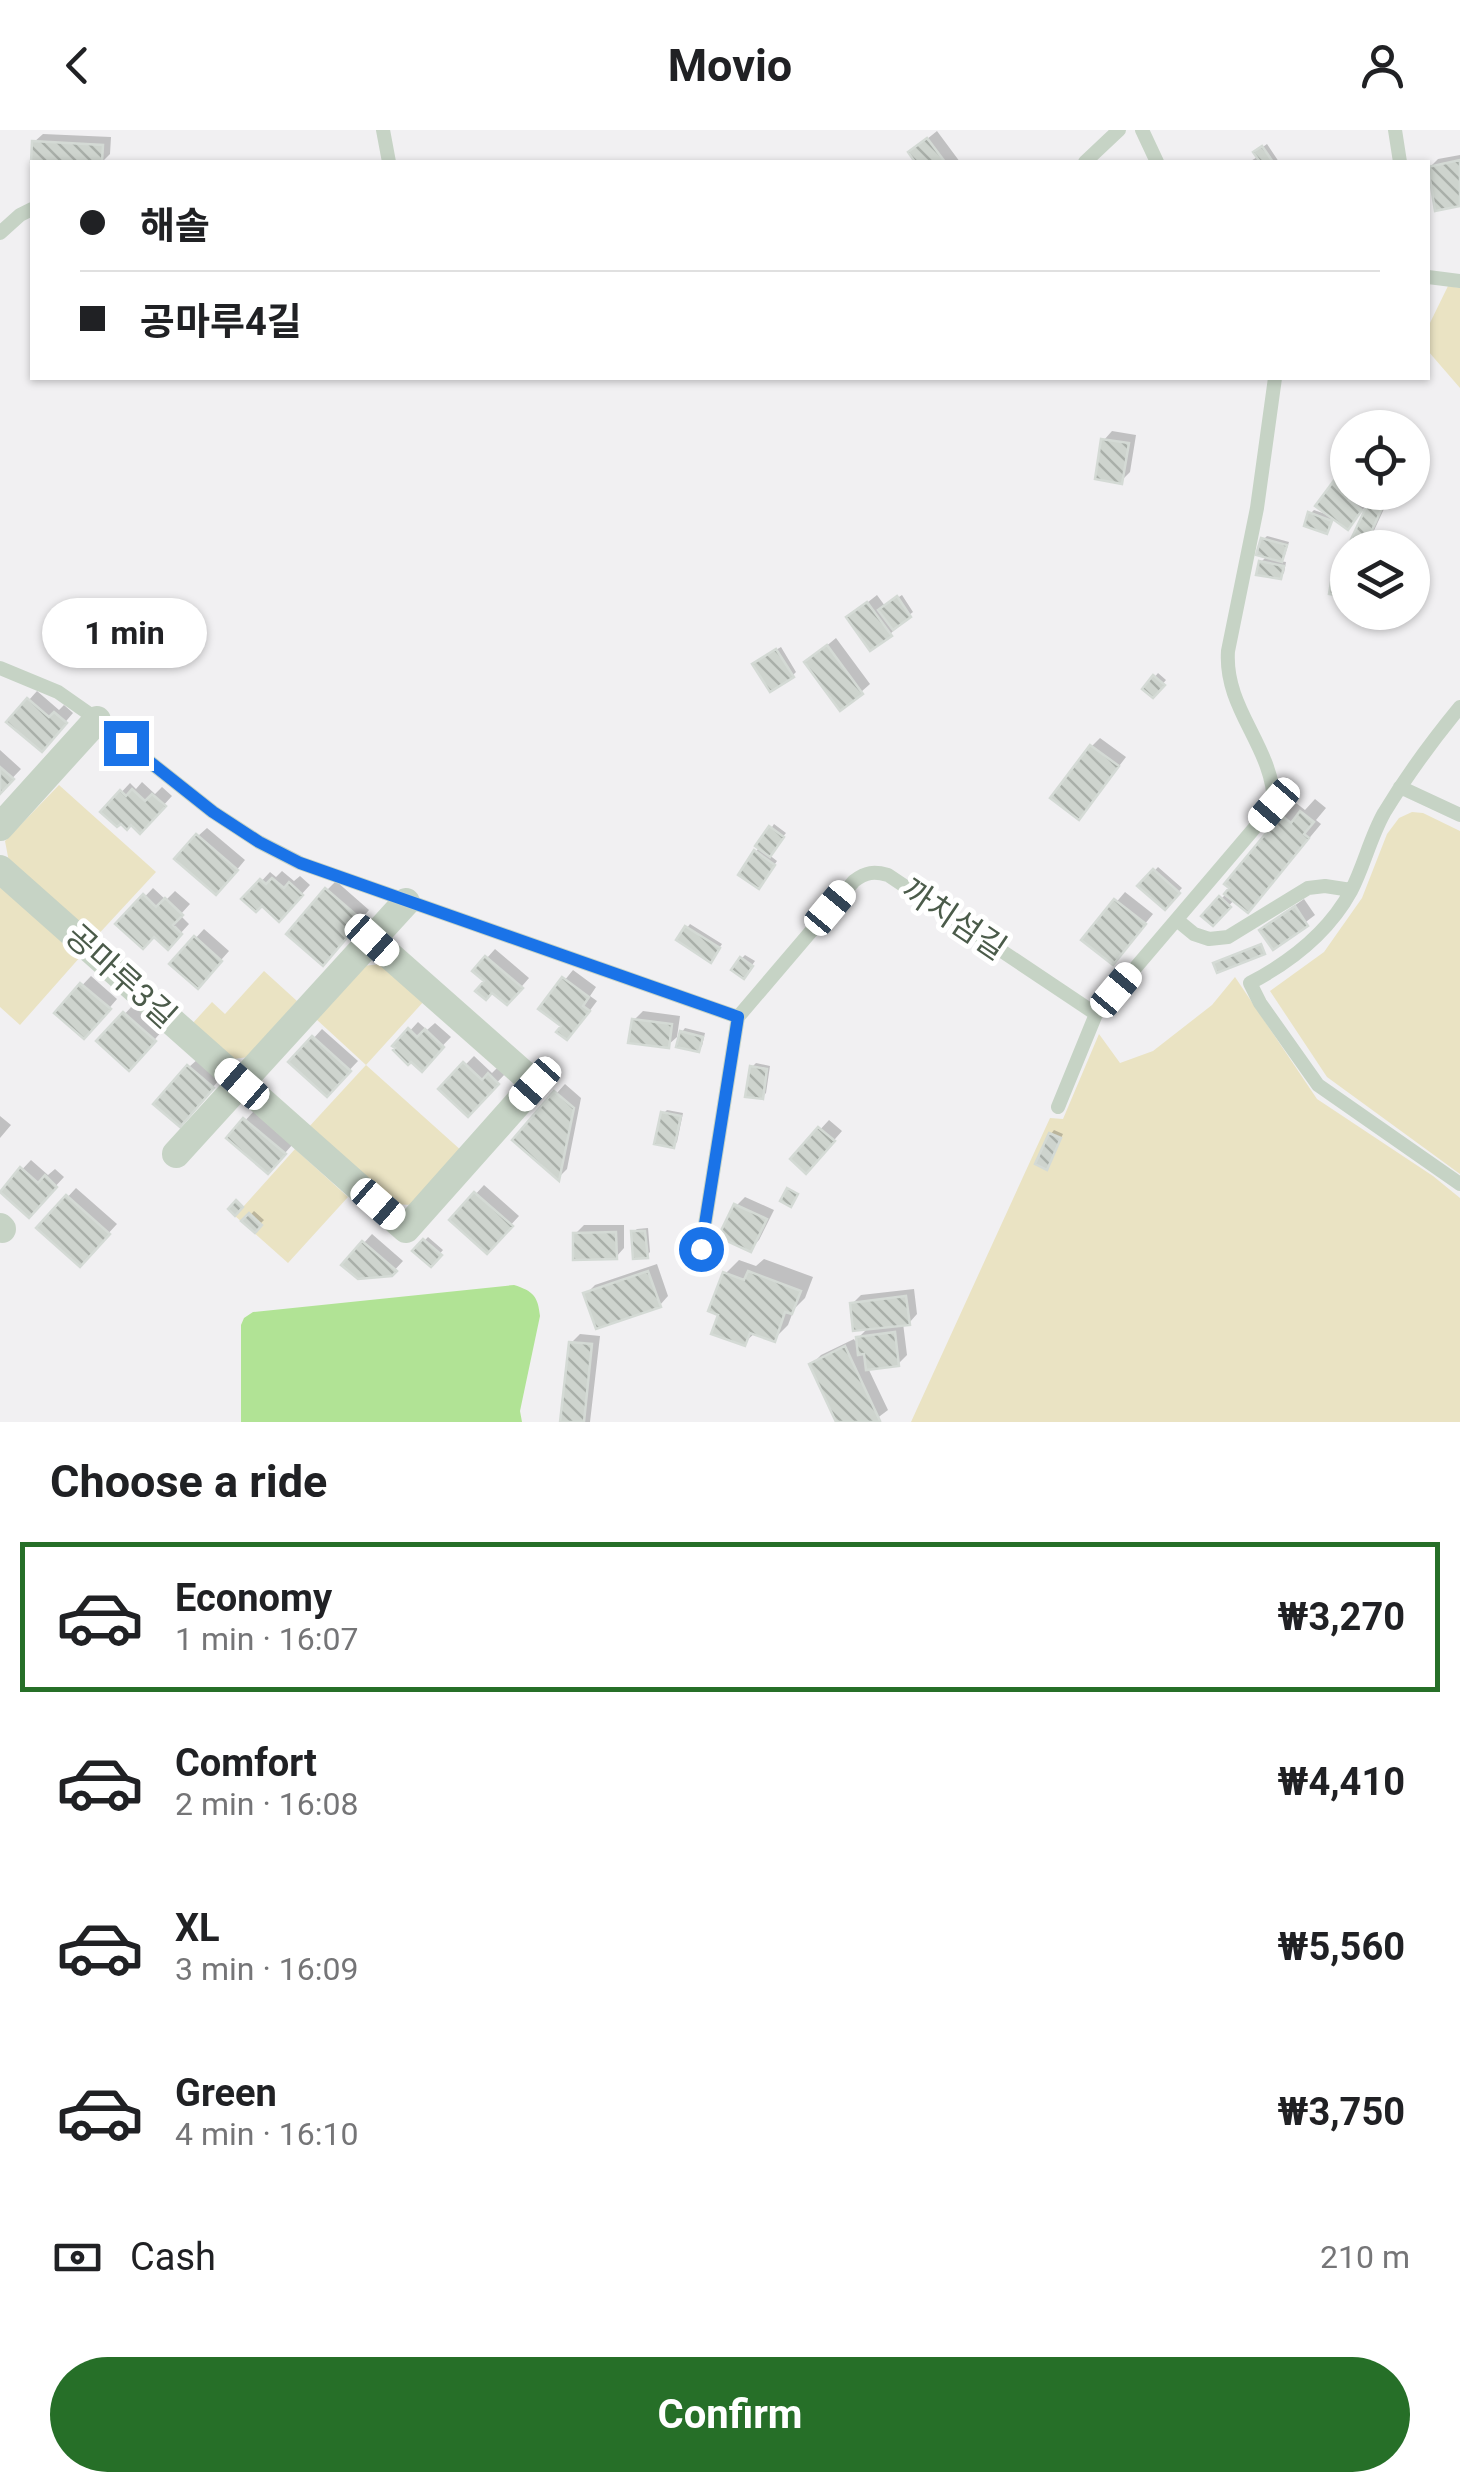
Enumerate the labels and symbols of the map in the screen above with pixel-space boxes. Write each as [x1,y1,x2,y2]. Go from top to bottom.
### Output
callout: 1 min [44,598,208,668]
route end [104,721,149,766]
car [1243,773,1305,837]
street label: 까치섬길 [895,870,1013,968]
car [799,875,861,941]
car [340,909,404,971]
street label: 공마루3길 [58,916,184,1036]
car [1085,957,1147,1023]
car [504,1052,566,1116]
car [210,1053,274,1115]
car [346,1173,410,1235]
route start [679,1227,724,1272]

